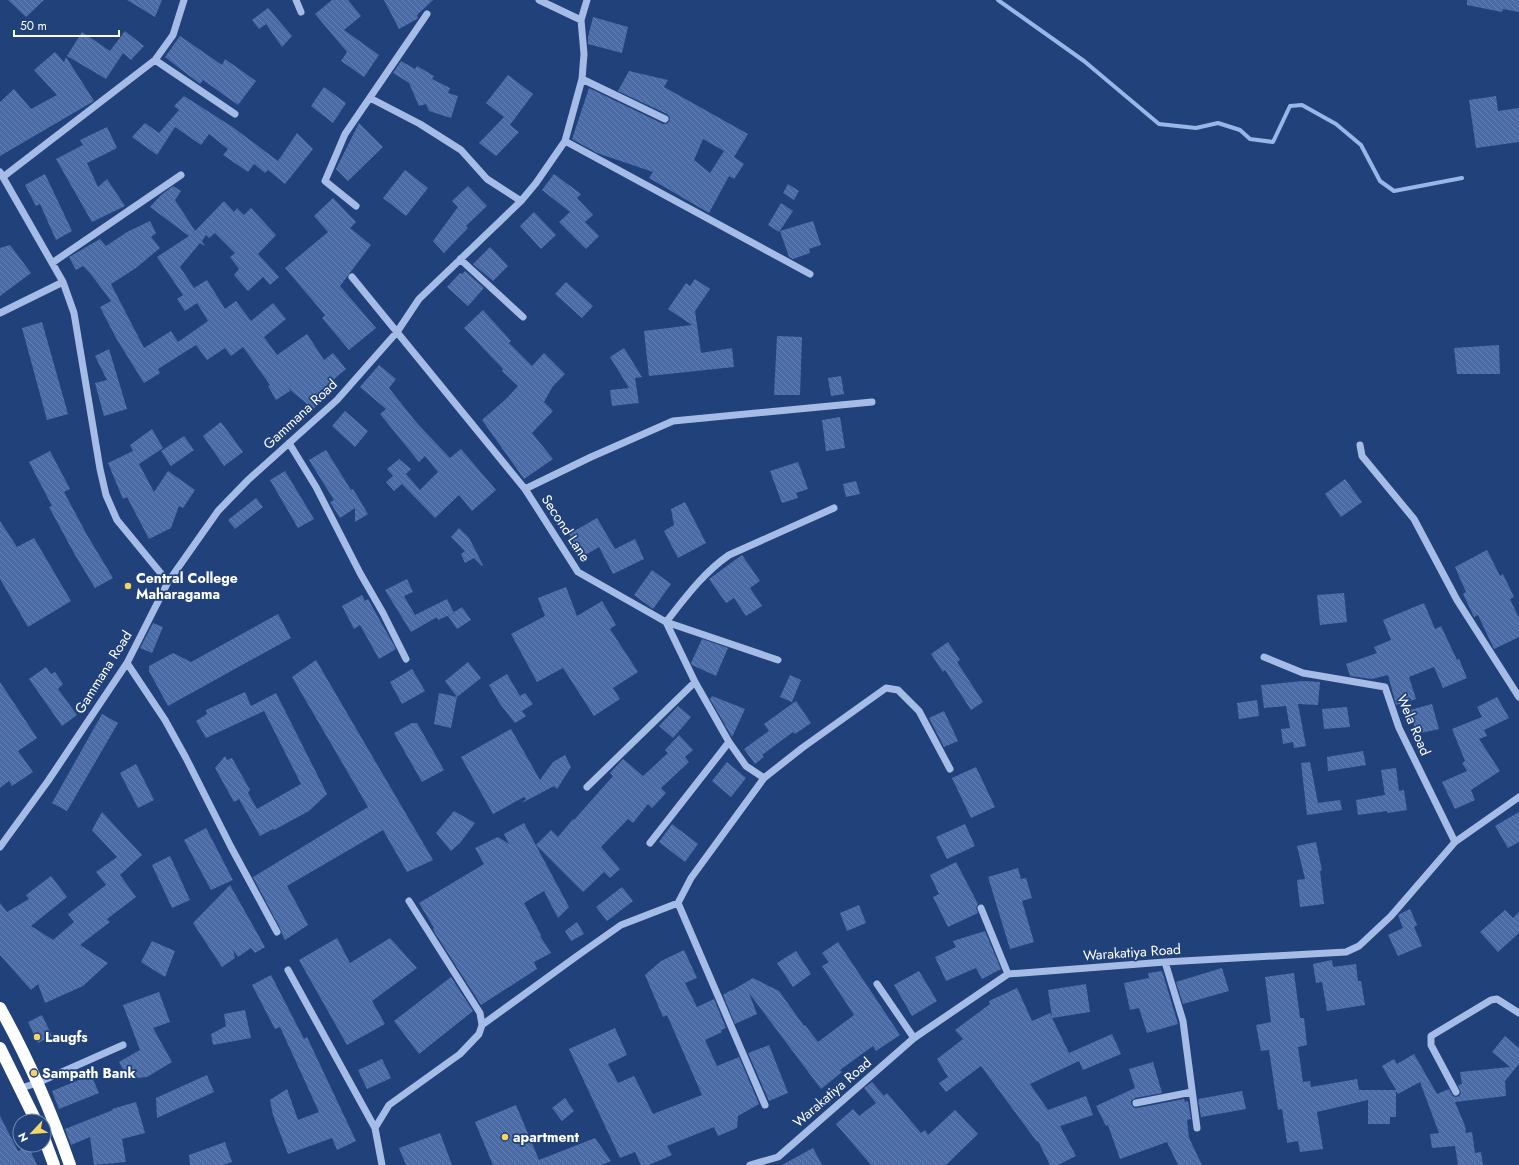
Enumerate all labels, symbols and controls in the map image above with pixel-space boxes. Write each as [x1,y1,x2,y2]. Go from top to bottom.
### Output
scale bar [14,12,119,38]
text: 50 m [20,17,47,35]
street label: Gammana Road [259,374,341,454]
street label: Second Lane [537,491,595,565]
place label: Central College Maharagama [136,568,238,604]
marker: Central College Maharagama [123,581,133,591]
street label: Gammana Road [69,627,137,717]
street label: Wela Road [1392,691,1436,759]
street label: Warakatiya Road [1082,939,1182,965]
place label: Laugfs [45,1027,88,1047]
marker: Laugfs [32,1032,42,1042]
street label: Warakatiya Road [788,1052,876,1132]
place label: Sampath Bank [42,1063,136,1083]
marker: Sampath Bank [29,1068,39,1078]
north arrow [12,1113,52,1153]
place label: apartment [513,1127,579,1147]
text: N [14,1130,32,1145]
marker: apartment [500,1132,510,1142]

